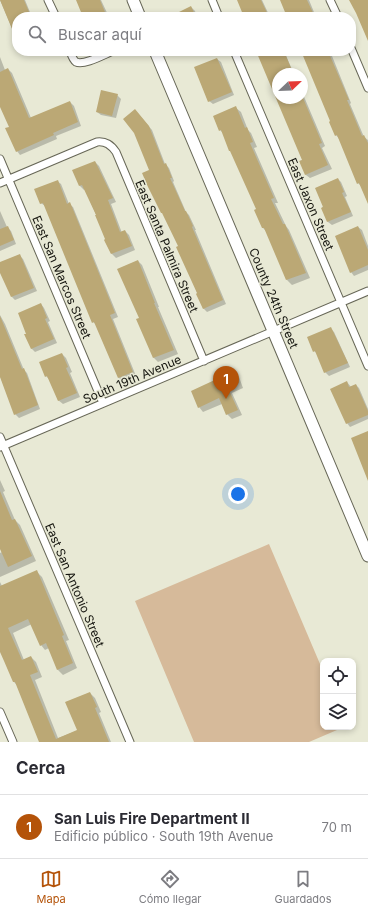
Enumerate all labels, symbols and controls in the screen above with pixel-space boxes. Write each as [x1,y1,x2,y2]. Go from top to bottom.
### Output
search box [12,12,356,56]
icon: search [26,23,48,45]
text: Buscar aquí [58,25,142,44]
north arrow [272,68,308,104]
street label: East Jaxon Street [285,156,337,253]
street label: East Santa Palmira Street [132,178,202,315]
street label: East San Marcos Street [29,213,95,341]
street label: County 24th Street [246,246,302,351]
street label: South 19th Avenue [81,351,183,407]
pin: 1 [213,366,239,399]
your location [228,484,248,504]
street label: East San Antonio Street [42,521,108,649]
map controls [320,658,356,730]
button: locate [320,658,356,694]
button: layers [320,694,356,730]
text: Cerca [16,758,65,778]
text: San Luis Fire Department II [54,809,250,828]
text: 1 [26,819,32,835]
text: 70 m [322,819,352,835]
text: Edificio público · South 19th Avenue [54,828,273,844]
tab: Mapa [37,868,66,906]
tab: Cómo llegar [139,868,202,906]
tab: Guardados [275,868,331,906]

